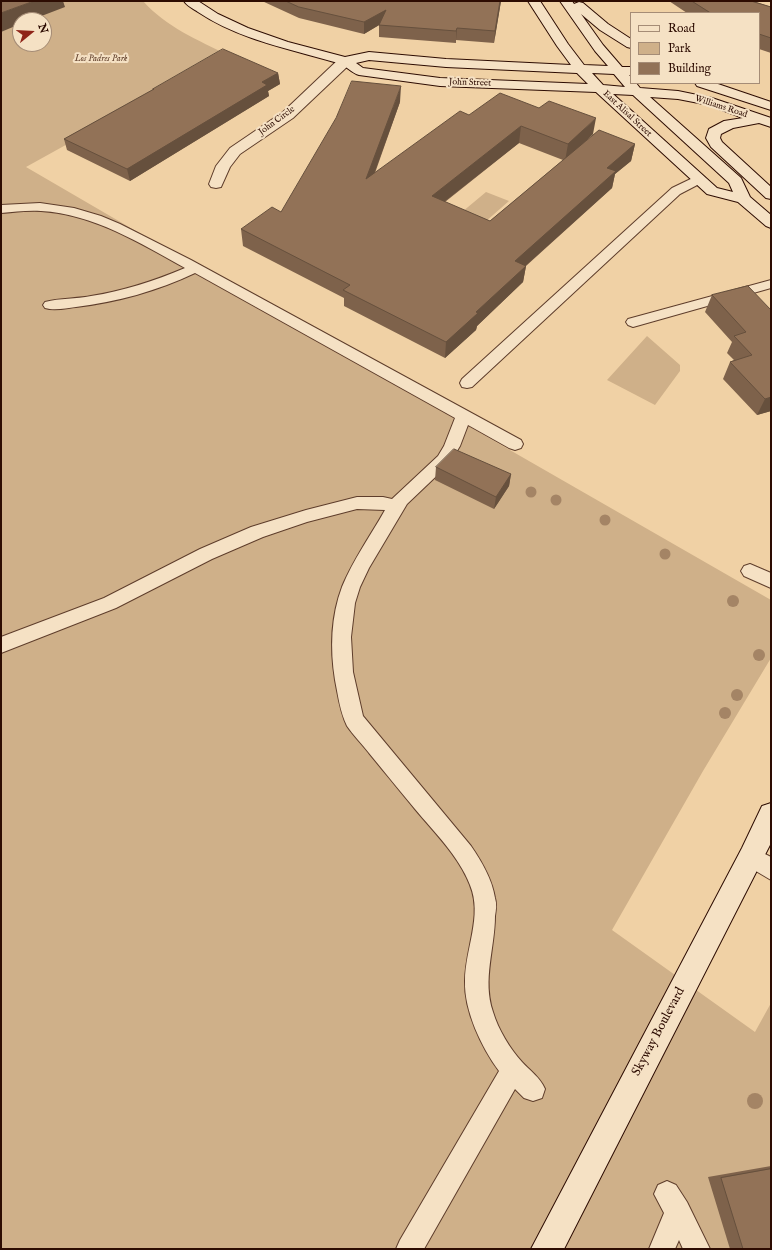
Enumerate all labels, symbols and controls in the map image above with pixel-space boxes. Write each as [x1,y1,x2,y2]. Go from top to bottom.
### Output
north arrow [12,12,52,52]
legend [630,12,760,84]
text: Road [668,21,695,36]
text: N [34,22,51,35]
text: Park [668,41,691,56]
park label: Los Padres Park [75,54,127,64]
text: Building [668,61,711,76]
street label: John Street [449,77,491,89]
street label: East Alisal Street [600,89,654,139]
street label: Williams Road [693,93,749,121]
street label: John Circle [257,104,297,138]
street label: Skyway Boulevard [629,985,689,1079]

